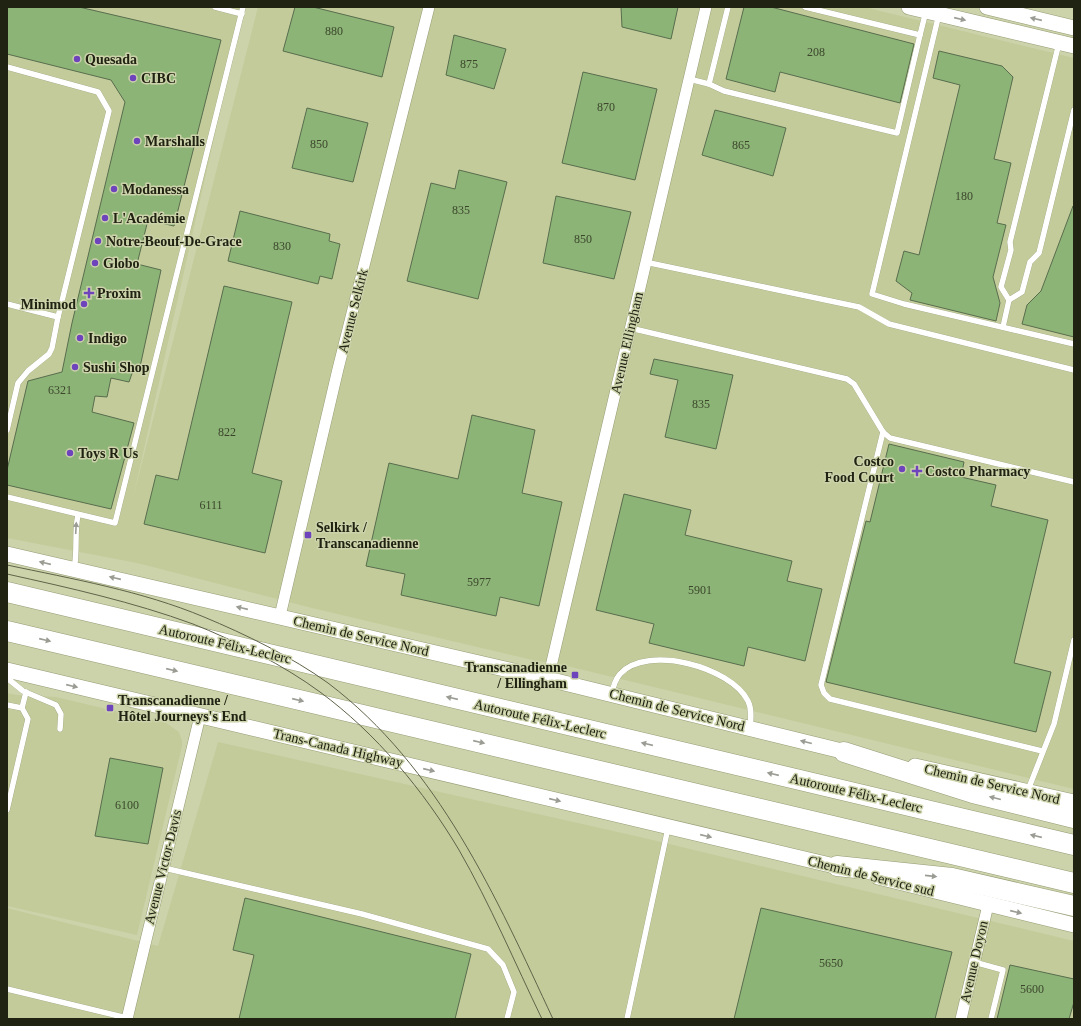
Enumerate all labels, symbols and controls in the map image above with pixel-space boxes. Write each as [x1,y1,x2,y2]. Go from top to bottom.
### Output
one-way arrow [1030,15,1042,21]
one-way arrow [954,17,967,23]
house number: 880 [325,24,343,38]
house number: 208 [807,45,825,59]
place label: Quesada [85,52,137,67]
marker: Quesada [72,54,82,64]
house number: 875 [460,57,478,71]
place label: CIBC [141,71,176,86]
marker: CIBC [128,73,138,83]
house number: 870 [597,100,615,114]
place label: Marshalls [145,134,205,149]
marker: Marshalls [132,136,142,146]
house number: 850 [310,137,328,151]
house number: 865 [732,138,750,152]
place label: Modanessa [122,182,189,197]
marker: Modanessa [109,184,119,194]
house number: 180 [955,189,973,203]
house number: 835 [452,203,470,217]
place label: L'Académie [113,211,185,226]
marker: L'Académie [100,213,110,223]
house number: 850 [574,232,592,246]
place label: Notre-Beouf-De-Grace [106,234,242,249]
marker: Notre-Beouf-De-Grace [93,236,103,246]
house number: 830 [273,239,291,253]
place label: Globo [103,256,140,271]
marker: Globo [90,258,100,268]
street label: Avenue Selkirk [335,267,371,355]
place label: Proxim [97,286,141,301]
marker: Proxim [84,288,94,298]
street label: Avenue Ellingham [608,290,646,396]
place label: Minimod [21,297,76,312]
marker: Minimod [79,299,89,309]
place label: Indigo [88,331,127,346]
marker: Indigo [75,333,85,343]
place label: Sushi Shop [83,360,150,375]
marker: Sushi Shop [70,362,80,372]
house number: 6321 [48,383,72,397]
house number: 835 [692,397,710,411]
house number: 822 [218,425,236,439]
place label: Toys R Us [78,446,139,461]
marker: Toys R Us [65,448,75,458]
place label: Costco Food Court [824,454,894,485]
marker: Costco Food Court [897,464,907,474]
place label: Costco Pharmacy [925,464,1030,479]
marker: Costco Pharmacy [912,466,922,476]
house number: 6111 [199,498,223,512]
place label: Selkirk / Transcanadienne [316,520,418,551]
one-way arrow [73,522,80,534]
marker: Selkirk / Transcanadienne [303,530,313,540]
one-way arrow [39,559,51,565]
one-way arrow [109,575,121,581]
house number: 5977 [467,575,491,589]
house number: 5901 [688,583,712,597]
one-way arrow [236,604,248,610]
street label: Chemin de Service Nord [292,613,430,659]
street label: Autoroute Félix-Leclerc [157,621,293,667]
one-way arrow [39,638,51,644]
place label: Transcanadienne / Ellingham [465,660,567,691]
one-way arrow [166,667,178,673]
marker: Transcanadienne / Ellingham [570,670,580,680]
one-way arrow [66,683,78,689]
street label: Chemin de Service Nord [608,686,746,734]
place label: Transcanadienne / Hôtel Journeys's End [118,693,247,724]
one-way arrow [446,695,458,701]
street label: Autoroute Félix-Leclerc [472,696,608,742]
one-way arrow [292,697,304,703]
marker: Transcanadienne / Hôtel Journeys's End [105,703,115,713]
street label: Trans-Canada Highway [272,726,404,770]
one-way arrow [800,739,812,745]
one-way arrow [473,740,485,746]
one-way arrow [641,740,653,746]
street label: Chemin de Service Nord [923,761,1061,807]
one-way arrow [423,767,435,773]
one-way arrow [767,770,779,776]
street label: Autoroute Félix-Leclerc [788,770,924,816]
one-way arrow [989,795,1002,801]
one-way arrow [549,797,562,803]
house number: 6100 [115,798,139,812]
street label: Avenue Victor-Davis [141,808,185,926]
one-way arrow [1030,832,1042,838]
one-way arrow [700,833,712,839]
street label: Chemin de Service sud [806,853,936,899]
one-way arrow [925,873,937,879]
one-way arrow [1009,909,1022,915]
street label: Avenue Doyon [957,919,991,1005]
house number: 5650 [819,956,843,970]
house number: 5600 [1020,982,1044,996]

